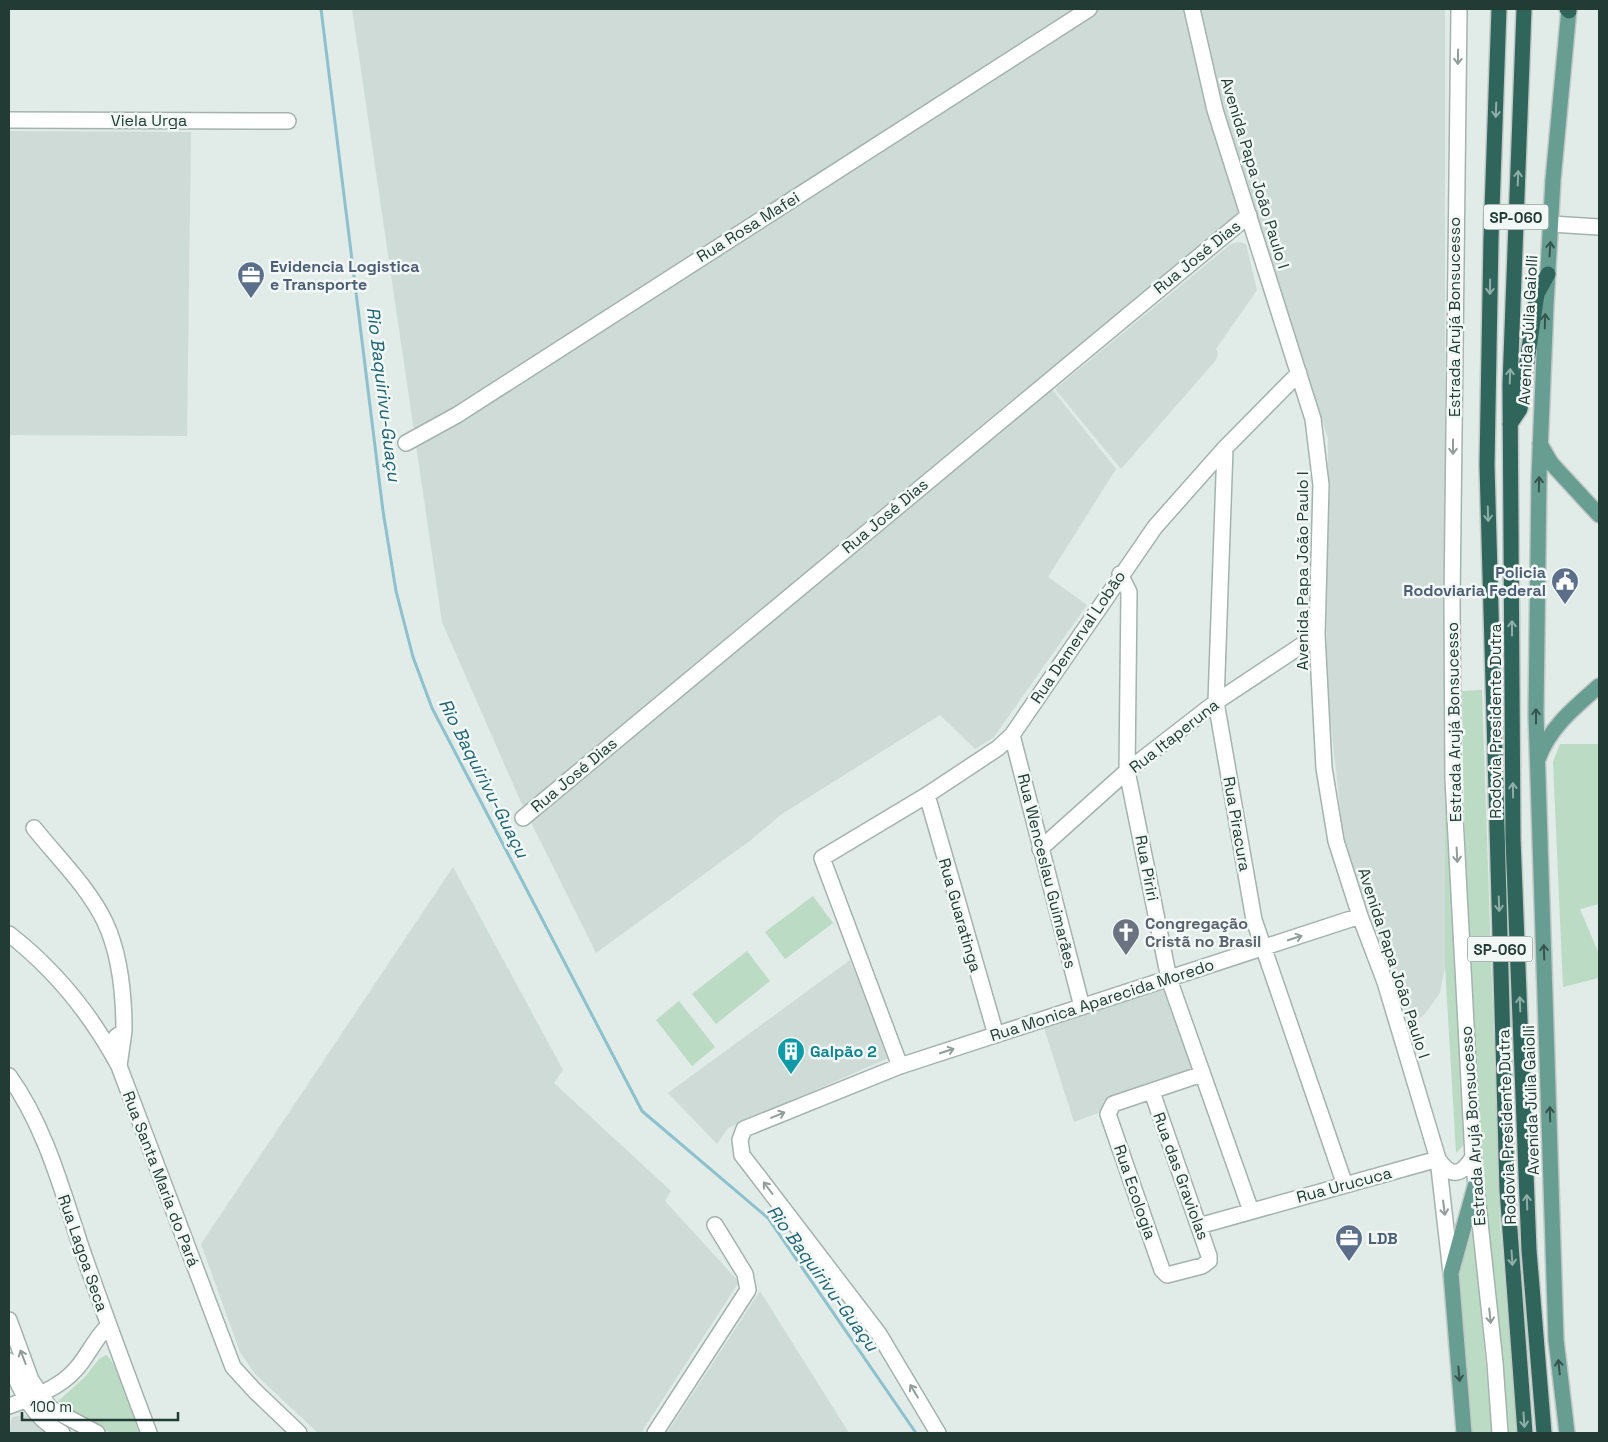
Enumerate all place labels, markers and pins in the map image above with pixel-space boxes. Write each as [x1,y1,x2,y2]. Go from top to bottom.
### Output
place label: Evidencia Logistica e Transporte [270,256,419,295]
office icon: Evidencia Logistica e Transporte [236,260,266,299]
place label: Policia Rodoviaria Federal [1403,562,1546,601]
public building icon: Policia Rodoviaria Federal [1550,566,1580,605]
place label: Congregação Cristã no Brasil [1145,913,1261,952]
church icon: Congregação Cristã no Brasil [1111,917,1141,956]
building icon: Galpão 2 [776,1036,806,1075]
place label: Galpão 2 [810,1041,877,1062]
office icon: LDB [1334,1223,1364,1262]
place label: LDB [1368,1228,1398,1249]

